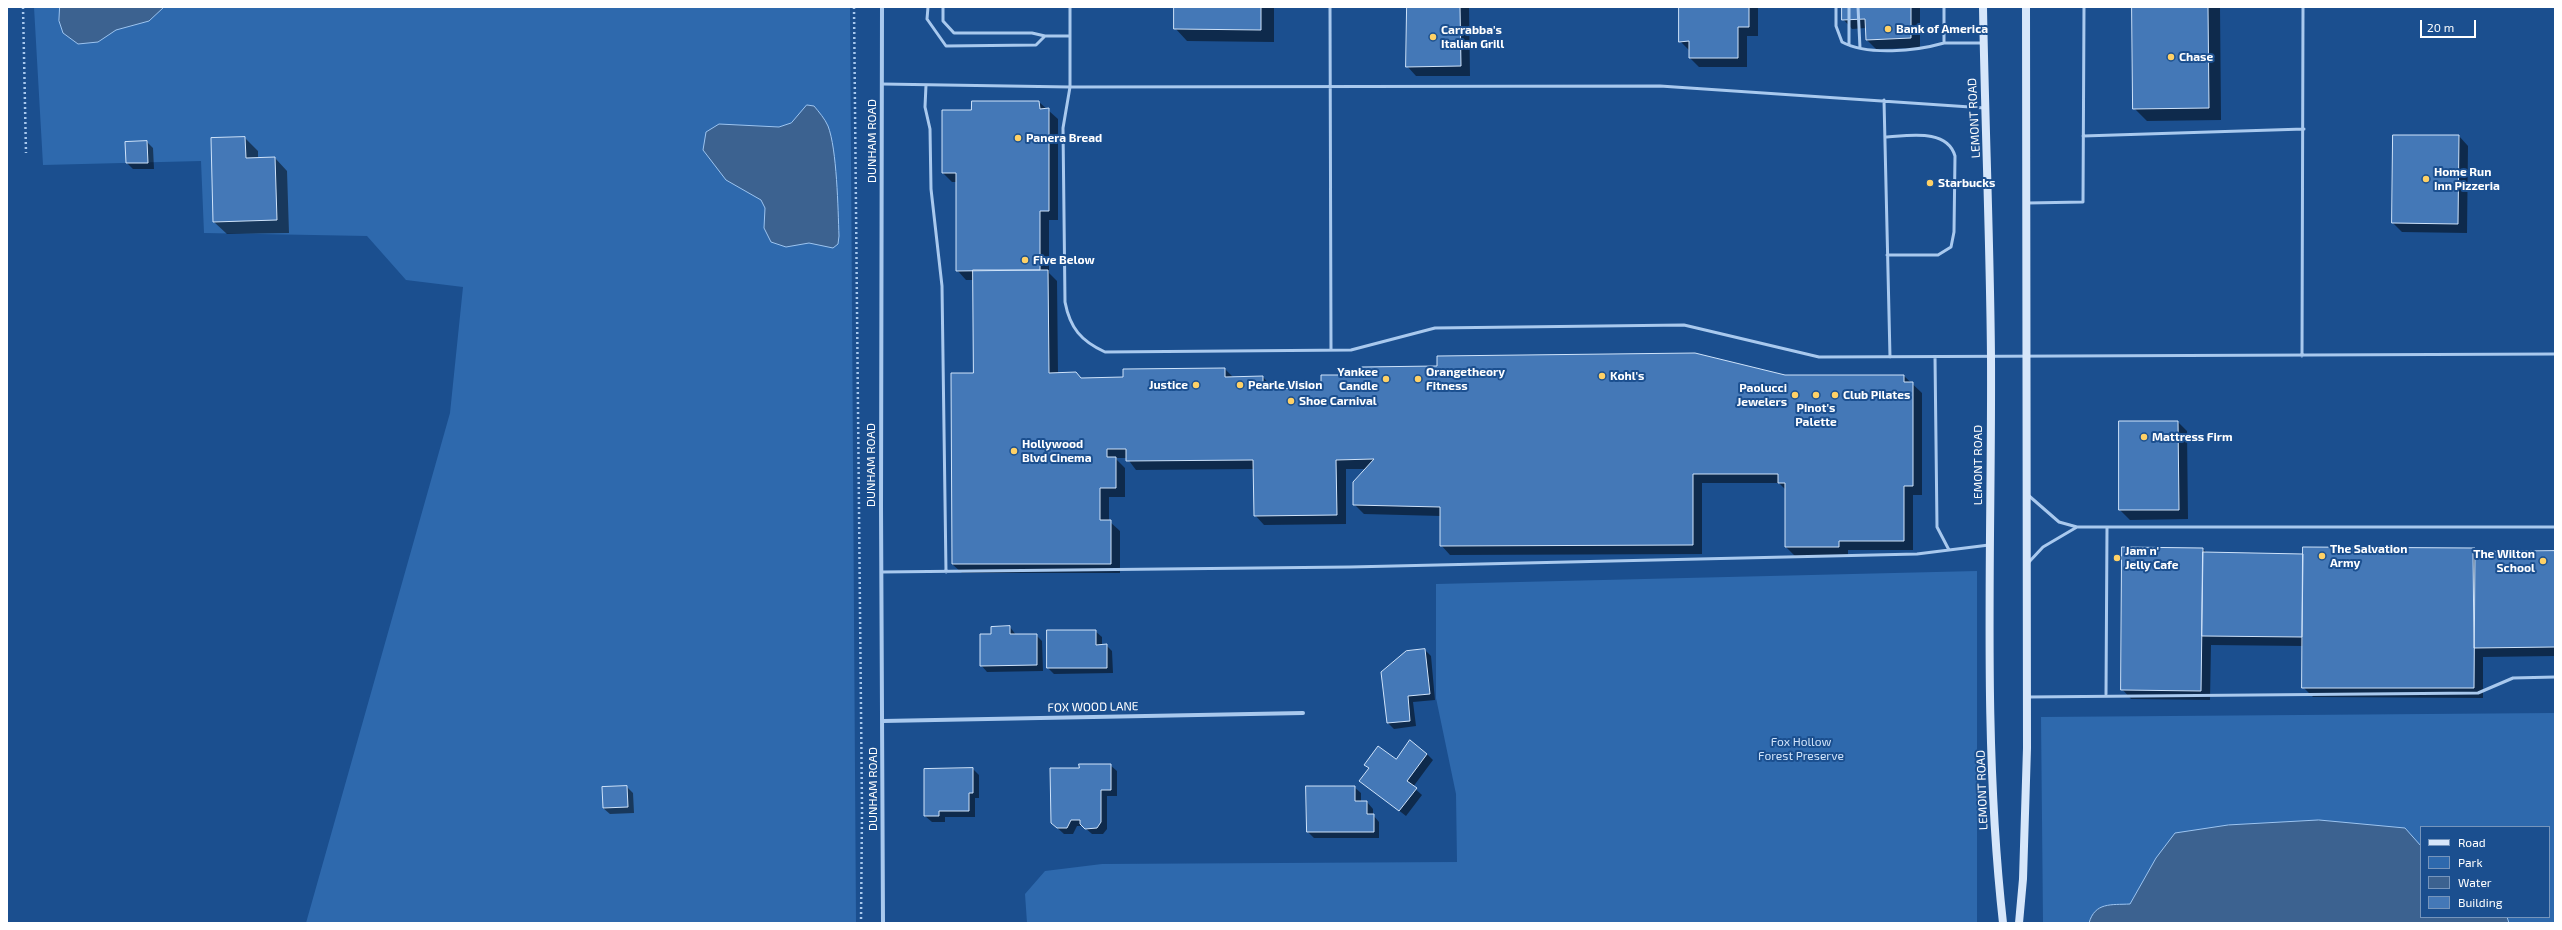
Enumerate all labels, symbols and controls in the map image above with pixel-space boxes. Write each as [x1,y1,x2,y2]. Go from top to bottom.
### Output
scale bar [2422,12,2478,38]
text: 20 m [2427,20,2454,34]
place label: Bank of America [1896,22,1988,36]
place label: Carrabba's Italian Grill [1441,23,1504,51]
marker: Bank of America [1883,24,1893,34]
marker: Carrabba's Italian Grill [1428,32,1438,42]
place label: Chase [2179,50,2213,64]
marker: Chase [2166,52,2176,62]
street label: LEMONT ROAD [1965,78,1983,158]
street label: DUNHAM ROAD [865,99,879,183]
place label: Panera Bread [1026,131,1102,145]
marker: Panera Bread [1013,133,1023,143]
place label: Home Run Inn Pizzeria [2434,165,2500,193]
marker: Home Run Inn Pizzeria [2421,174,2431,184]
place label: Starbucks [1938,176,1995,190]
marker: Starbucks [1925,178,1935,188]
place label: Five Below [1033,253,1095,267]
marker: Five Below [1020,255,1030,265]
place label: Yankee Candle [1337,365,1378,393]
place label: Orangetheory Fitness [1426,365,1505,393]
place label: Kohl's [1610,369,1644,383]
marker: Kohl's [1597,371,1607,381]
marker: Yankee Candle [1381,374,1391,384]
marker: Orangetheory Fitness [1413,374,1423,384]
place label: Justice [1149,378,1188,392]
place label: Pearle Vision [1248,378,1322,392]
marker: Justice [1191,380,1201,390]
marker: Pearle Vision [1235,380,1245,390]
place label: Paolucci Jewelers [1737,381,1787,409]
place label: Club Pilates [1843,388,1910,402]
marker: Paolucci Jewelers [1790,390,1800,400]
marker: Pinot's Palette [1811,390,1821,400]
marker: Club Pilates [1830,390,1840,400]
place label: Shoe Carnival [1299,394,1377,408]
marker: Shoe Carnival [1286,396,1296,406]
place label: Pinot's Palette [1795,401,1837,429]
street label: DUNHAM ROAD [864,423,878,507]
street label: LEMONT ROAD [1971,425,1985,505]
place label: Mattress Firm [2152,430,2232,444]
marker: Mattress Firm [2139,432,2149,442]
place label: Hollywood Blvd Cinema [1022,437,1092,465]
marker: Hollywood Blvd Cinema [1009,446,1019,456]
place label: The Salvation Army [2330,542,2407,570]
place label: Jam n' Jelly Cafe [2125,544,2179,572]
place label: The Wilton School [2473,547,2535,575]
marker: The Salvation Army [2317,551,2327,561]
marker: Jam n' Jelly Cafe [2112,553,2122,563]
marker: The Wilton School [2538,556,2548,566]
street label: FOX WOOD LANE [1047,699,1139,715]
park label: Fox Hollow Forest Preserve [1758,735,1844,763]
street label: DUNHAM ROAD [866,747,880,831]
street label: LEMONT ROAD [1973,750,1991,830]
legend [2420,826,2550,918]
text: Road [2458,835,2486,849]
text: Park [2458,855,2483,869]
text: Water [2458,875,2492,889]
text: Building [2458,895,2502,909]

